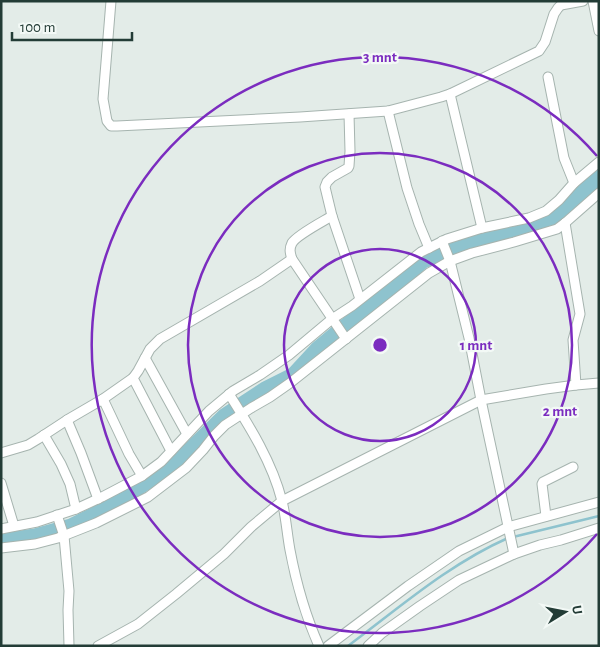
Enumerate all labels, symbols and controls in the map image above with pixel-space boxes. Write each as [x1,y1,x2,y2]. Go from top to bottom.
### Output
scale bar [12,10,132,42]
text: 100 m [20,20,55,35]
text: 3 mnt [363,50,397,65]
centre of rings [371,336,389,354]
text: 1 mnt [460,338,492,353]
text: 2 mnt [543,404,577,419]
north arrow [540,587,590,637]
text: U [569,604,584,616]

